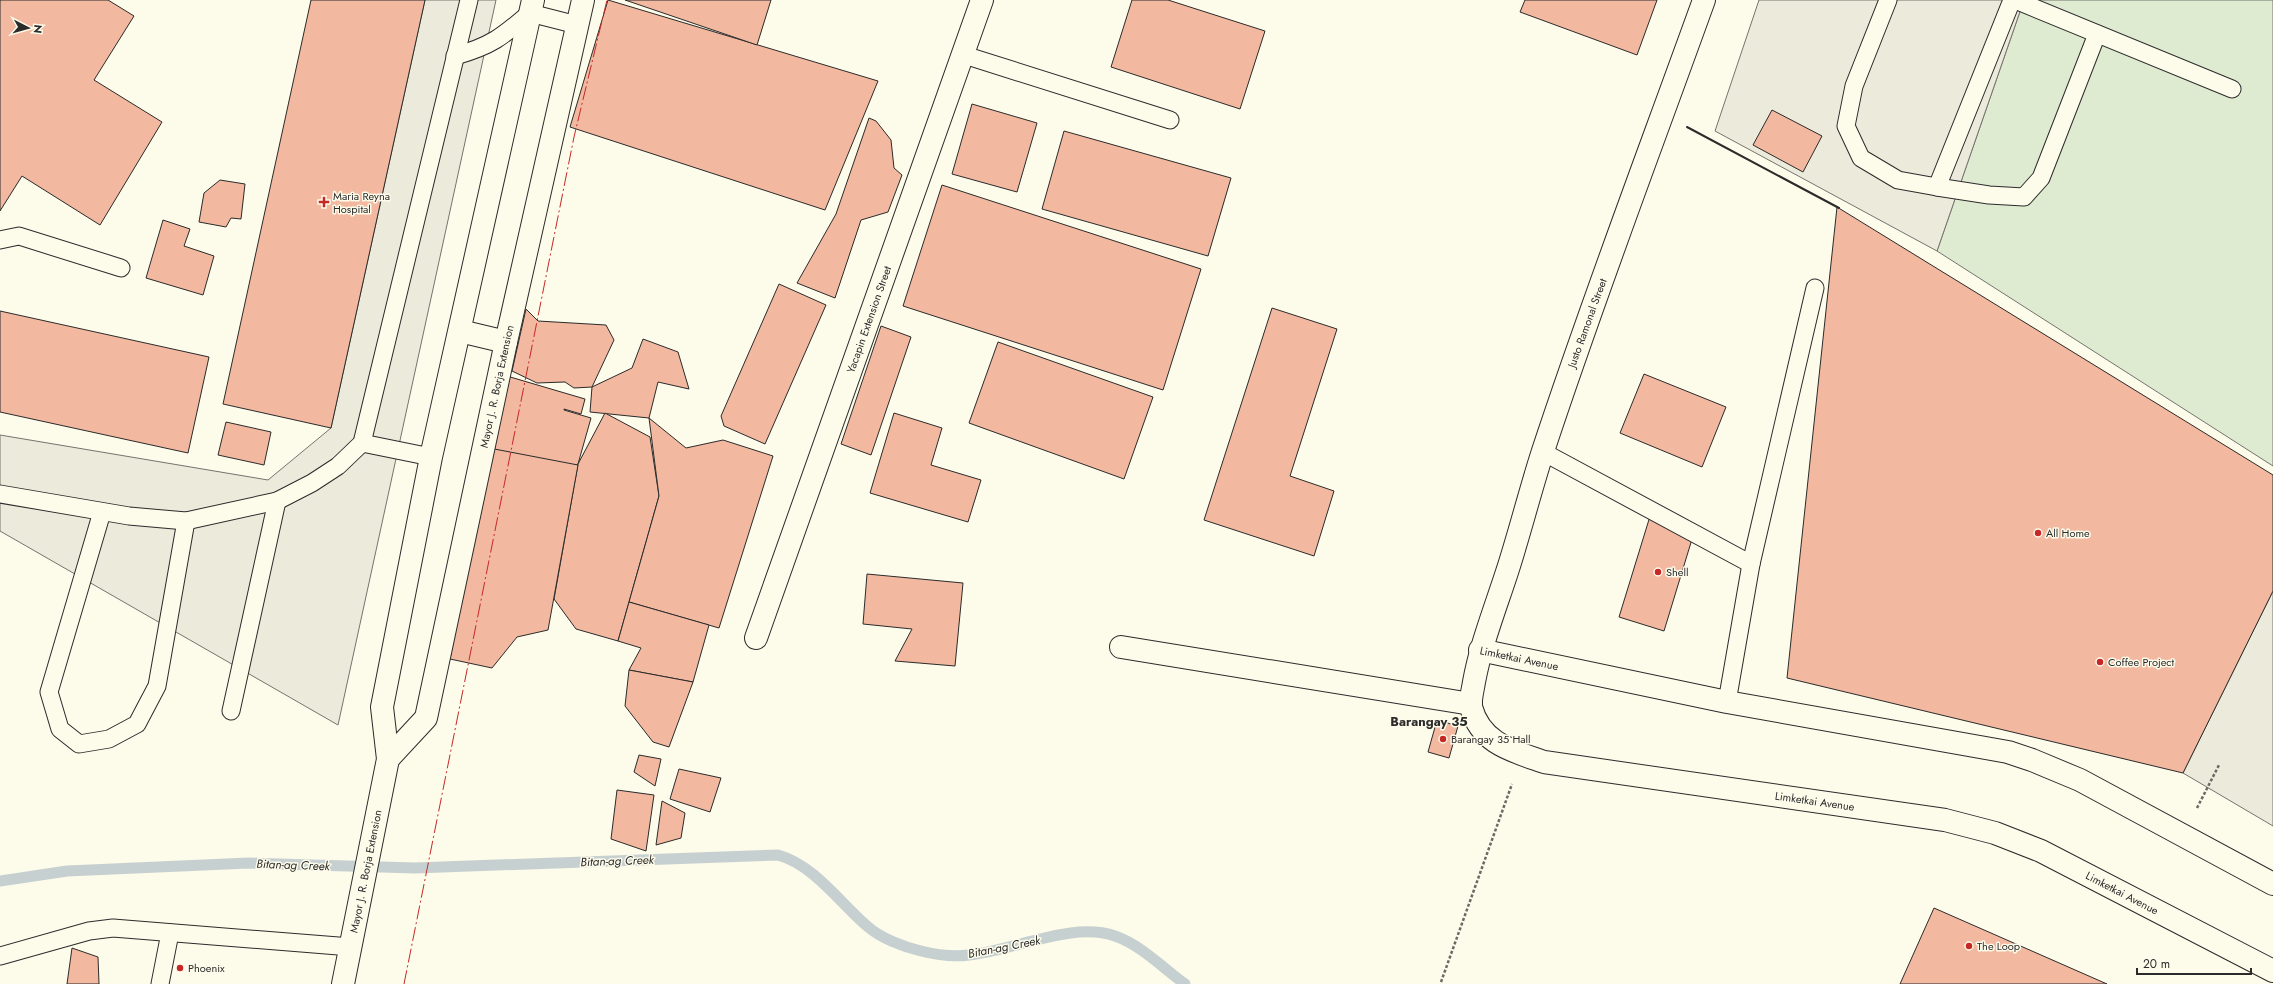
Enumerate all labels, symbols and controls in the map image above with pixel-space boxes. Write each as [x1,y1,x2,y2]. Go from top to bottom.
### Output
north arrow [8,8,48,48]
text: N [30,24,46,34]
place label: Maria Reyna Hospital [333,188,390,217]
marker: Maria Reyna Hospital [318,196,330,208]
street label: Yacapin Extension Street [843,263,895,375]
street label: Justo Ramonal Street [1563,276,1611,372]
street label: Mayor J. R. Borja Extension [476,323,518,449]
place label: All Home [2046,525,2090,541]
marker: All Home [2033,528,2043,538]
place label: Shell [1666,564,1689,580]
marker: Shell [1653,567,1663,577]
street label: Limketkai Avenue [1478,642,1560,674]
place label: Coffee Project [2108,654,2175,670]
marker: Coffee Project [2095,657,2105,667]
district label: Barangay 35 [1390,712,1468,731]
place label: Barangay 35 Hall [1451,731,1531,747]
marker: Barangay 35 Hall [1438,734,1448,744]
street label: Limketkai Avenue [1774,788,1856,815]
street label: Mayor J. R. Borja Extension [345,808,386,934]
water label: Bitan-ag Creek [580,851,655,871]
water label: Bitan-ag Creek [256,855,331,875]
street label: Limketkai Avenue [2083,867,2162,919]
water label: Bitan-ag Creek [966,931,1043,963]
place label: The Loop [1977,938,2020,954]
marker: The Loop [1964,941,1974,951]
scale bar [2137,950,2251,976]
text: 20 m [2143,955,2170,973]
place label: Phoenix [188,960,225,976]
marker: Phoenix [175,963,185,973]

